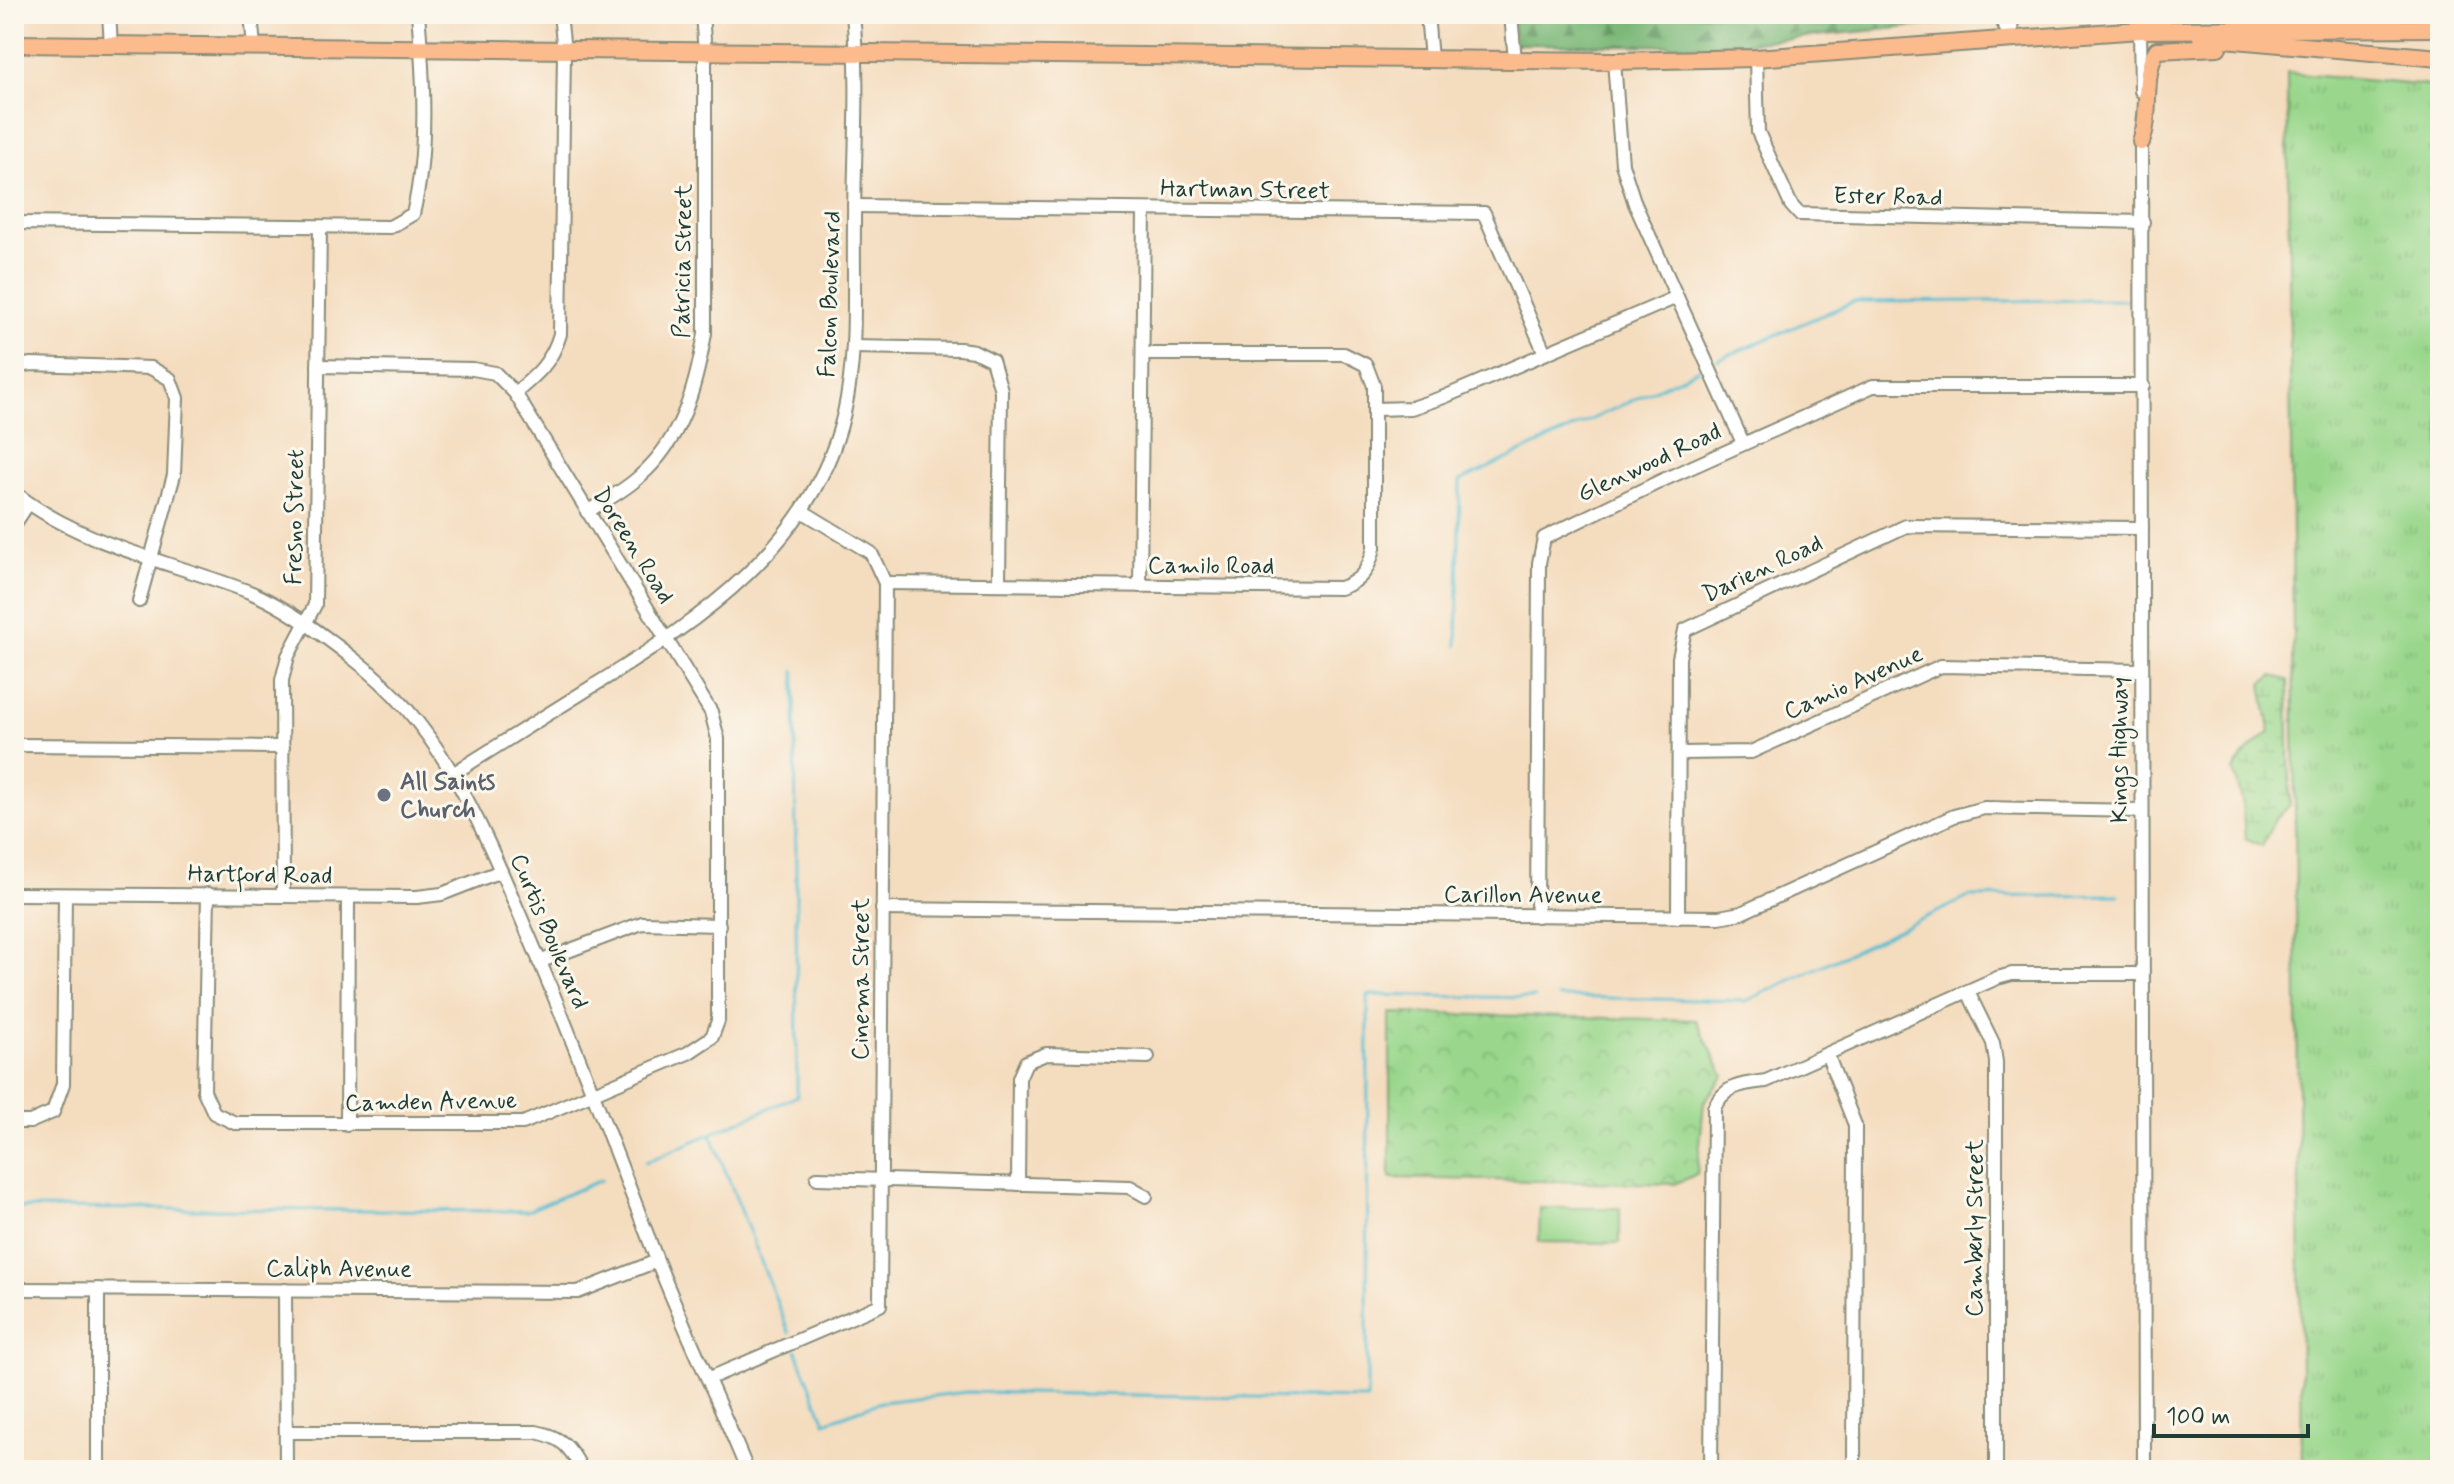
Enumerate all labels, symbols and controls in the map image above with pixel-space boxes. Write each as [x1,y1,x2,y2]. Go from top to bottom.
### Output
street label: Hartman Street [1160,174,1330,207]
street label: Ester Road [1833,181,1943,214]
street label: Patricia Street [667,184,700,339]
street label: Falcon Boulevard [812,210,849,378]
street label: Glenwood Road [1573,416,1727,510]
street label: Fresno Street [279,449,312,585]
street label: Doreen Road [585,482,681,610]
street label: Darien Road [1698,528,1828,611]
street label: Camilo Road [1148,551,1274,582]
street label: Camio Avenue [1779,639,1928,728]
street label: Kings Highway [2105,677,2138,823]
place label: All Saints Church [400,767,496,826]
marker: All Saints Church [375,786,393,804]
street label: Curtis Boulevard [502,849,595,1014]
street label: Hartford Road [187,859,333,894]
street label: Carillon Avenue [1444,880,1602,911]
street label: Cinema Street [846,898,877,1060]
street label: Camden Avenue [345,1085,517,1120]
street label: Camberly Street [1960,1139,1991,1317]
street label: Caliph Avenue [266,1254,412,1285]
scale bar [2154,1388,2308,1438]
text: 100 m [2166,1402,2230,1433]

